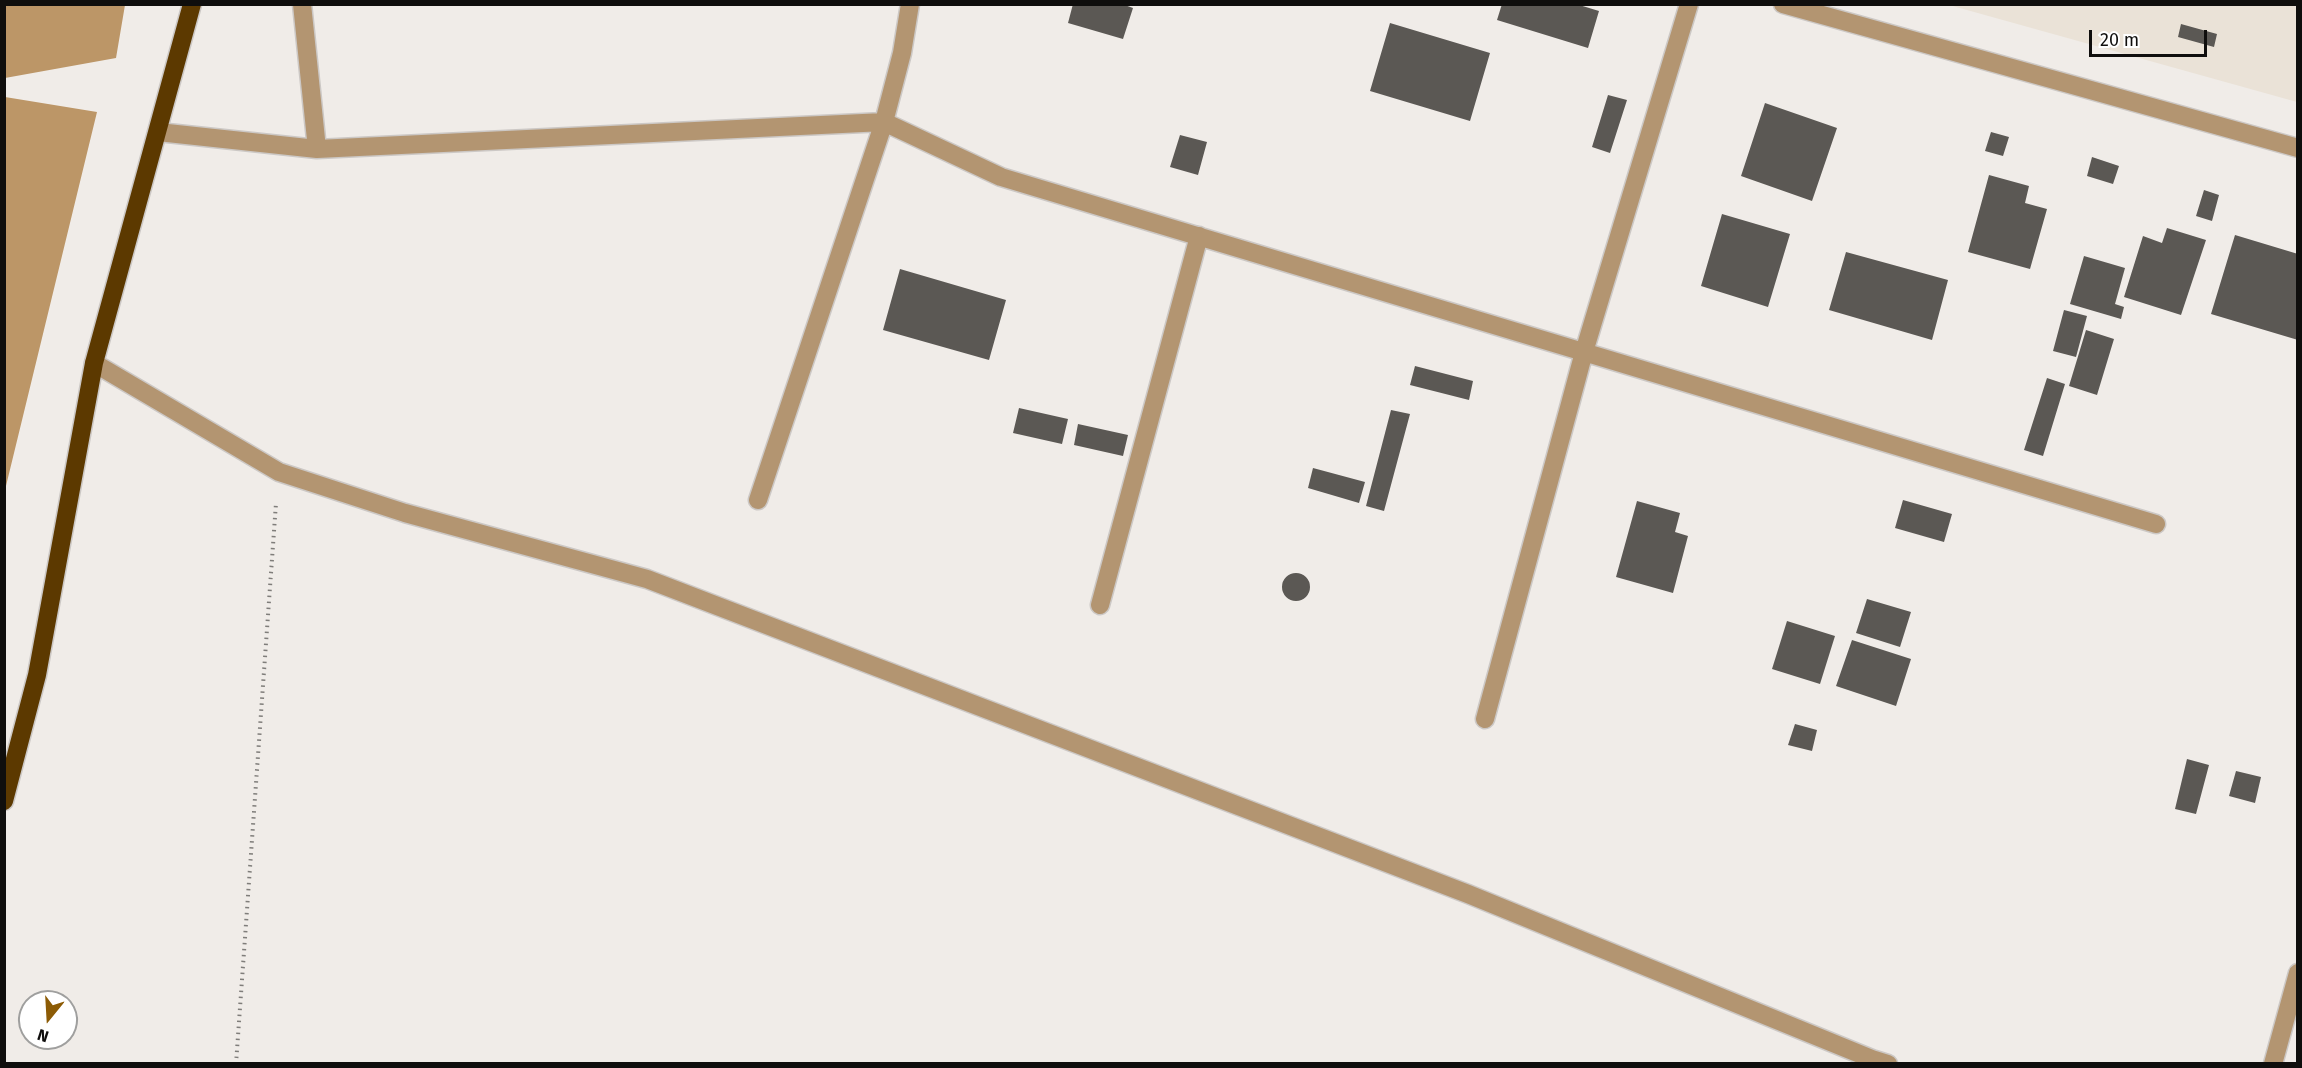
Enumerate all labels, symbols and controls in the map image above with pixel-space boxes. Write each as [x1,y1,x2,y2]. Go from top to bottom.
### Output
scale bar [2092,18,2210,56]
text: 20 m [2100,29,2139,51]
north arrow [18,990,78,1050]
text: N [35,1025,51,1046]

